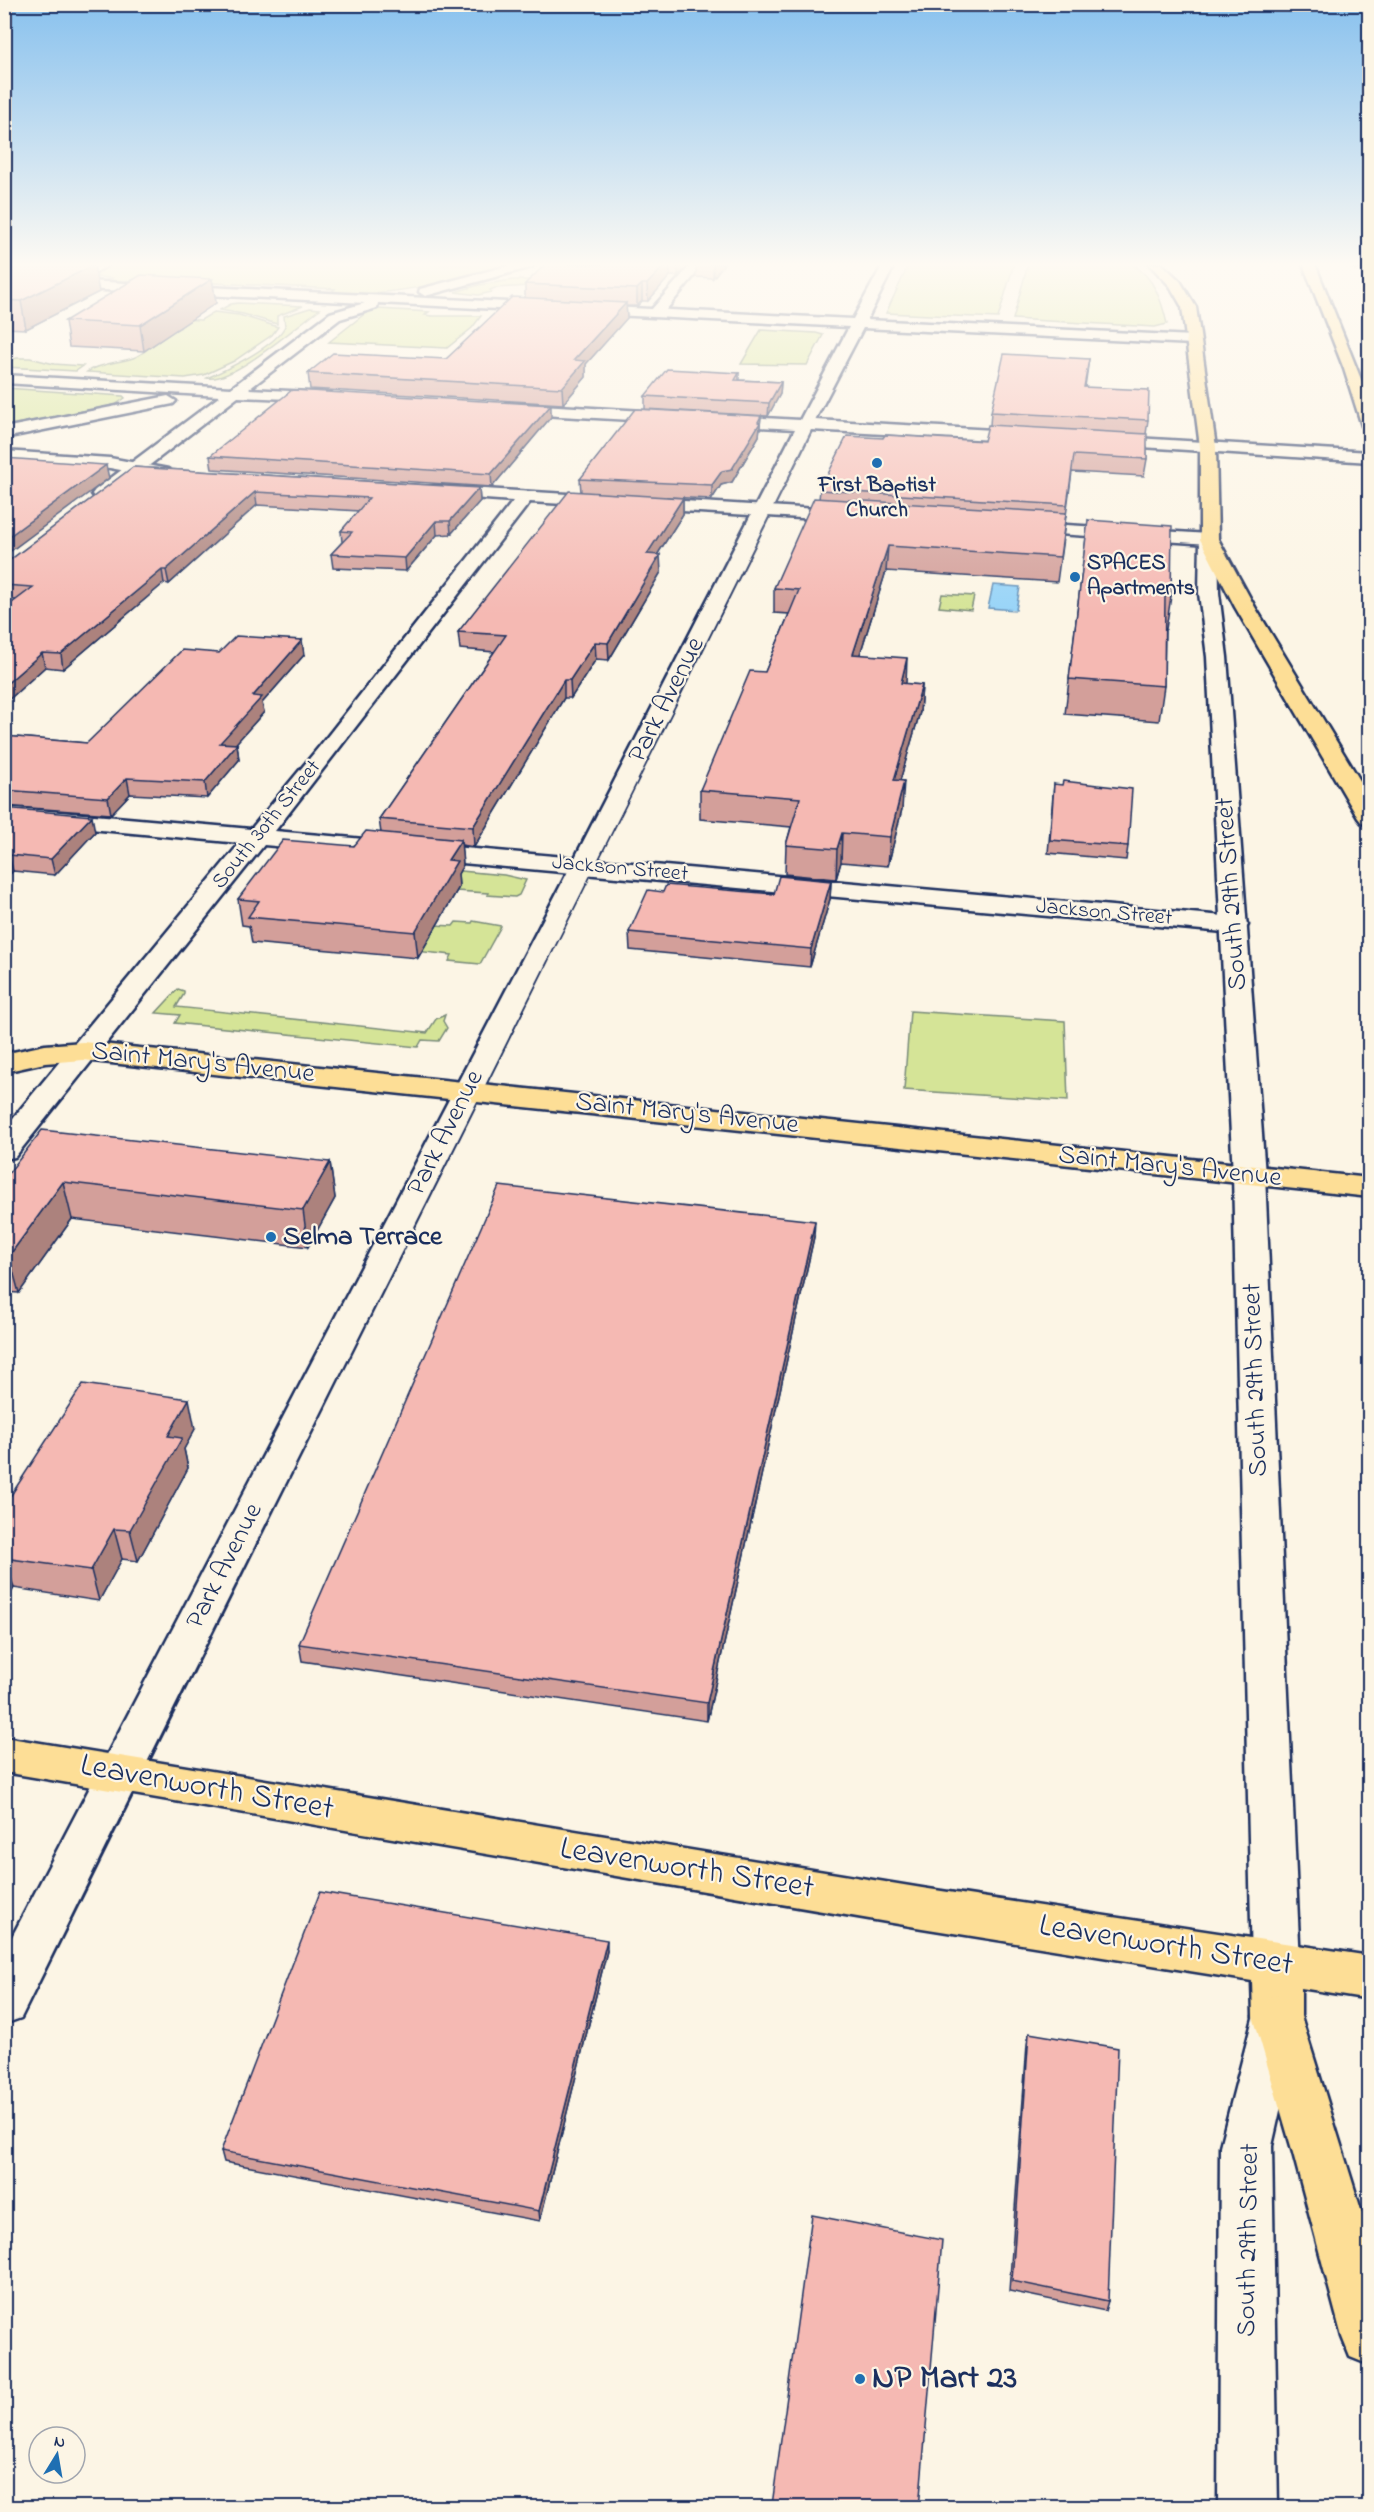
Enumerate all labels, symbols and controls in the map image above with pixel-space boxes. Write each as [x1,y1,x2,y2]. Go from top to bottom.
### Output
marker: First Baptist Church [870,456,884,470]
place label: First Baptist Church [817,470,936,527]
place label: SPACES Apartments [1087,548,1195,605]
marker: SPACES Apartments [1068,570,1082,584]
street label: Park Avenue [619,630,716,770]
street label: South 30th Street [205,753,330,897]
street label: South 29th Street [1206,796,1258,992]
street label: Jackson Street [551,847,690,891]
street label: Jackson Street [1035,891,1174,935]
street label: Saint Mary's Avenue [89,1032,317,1094]
street label: Park Avenue [398,1063,495,1203]
street label: Saint Mary's Avenue [573,1083,801,1145]
street label: Saint Mary's Avenue [1056,1136,1284,1198]
place label: Selma Terrace [283,1218,443,1257]
marker: Selma Terrace [264,1230,278,1244]
street label: South 29th Street [1233,1283,1279,1477]
street label: Park Avenue [177,1496,274,1636]
street label: Leavenworth Street [77,1742,337,1834]
street label: Leavenworth Street [557,1825,817,1913]
street label: Leavenworth Street [1036,1902,1296,1990]
street label: South 29th Street [1228,2143,1270,2337]
place label: NP Mart 23 [872,2355,1017,2403]
marker: NP Mart 23 [853,2372,867,2386]
north arrow [27,2425,87,2485]
text: N [52,2429,67,2455]

